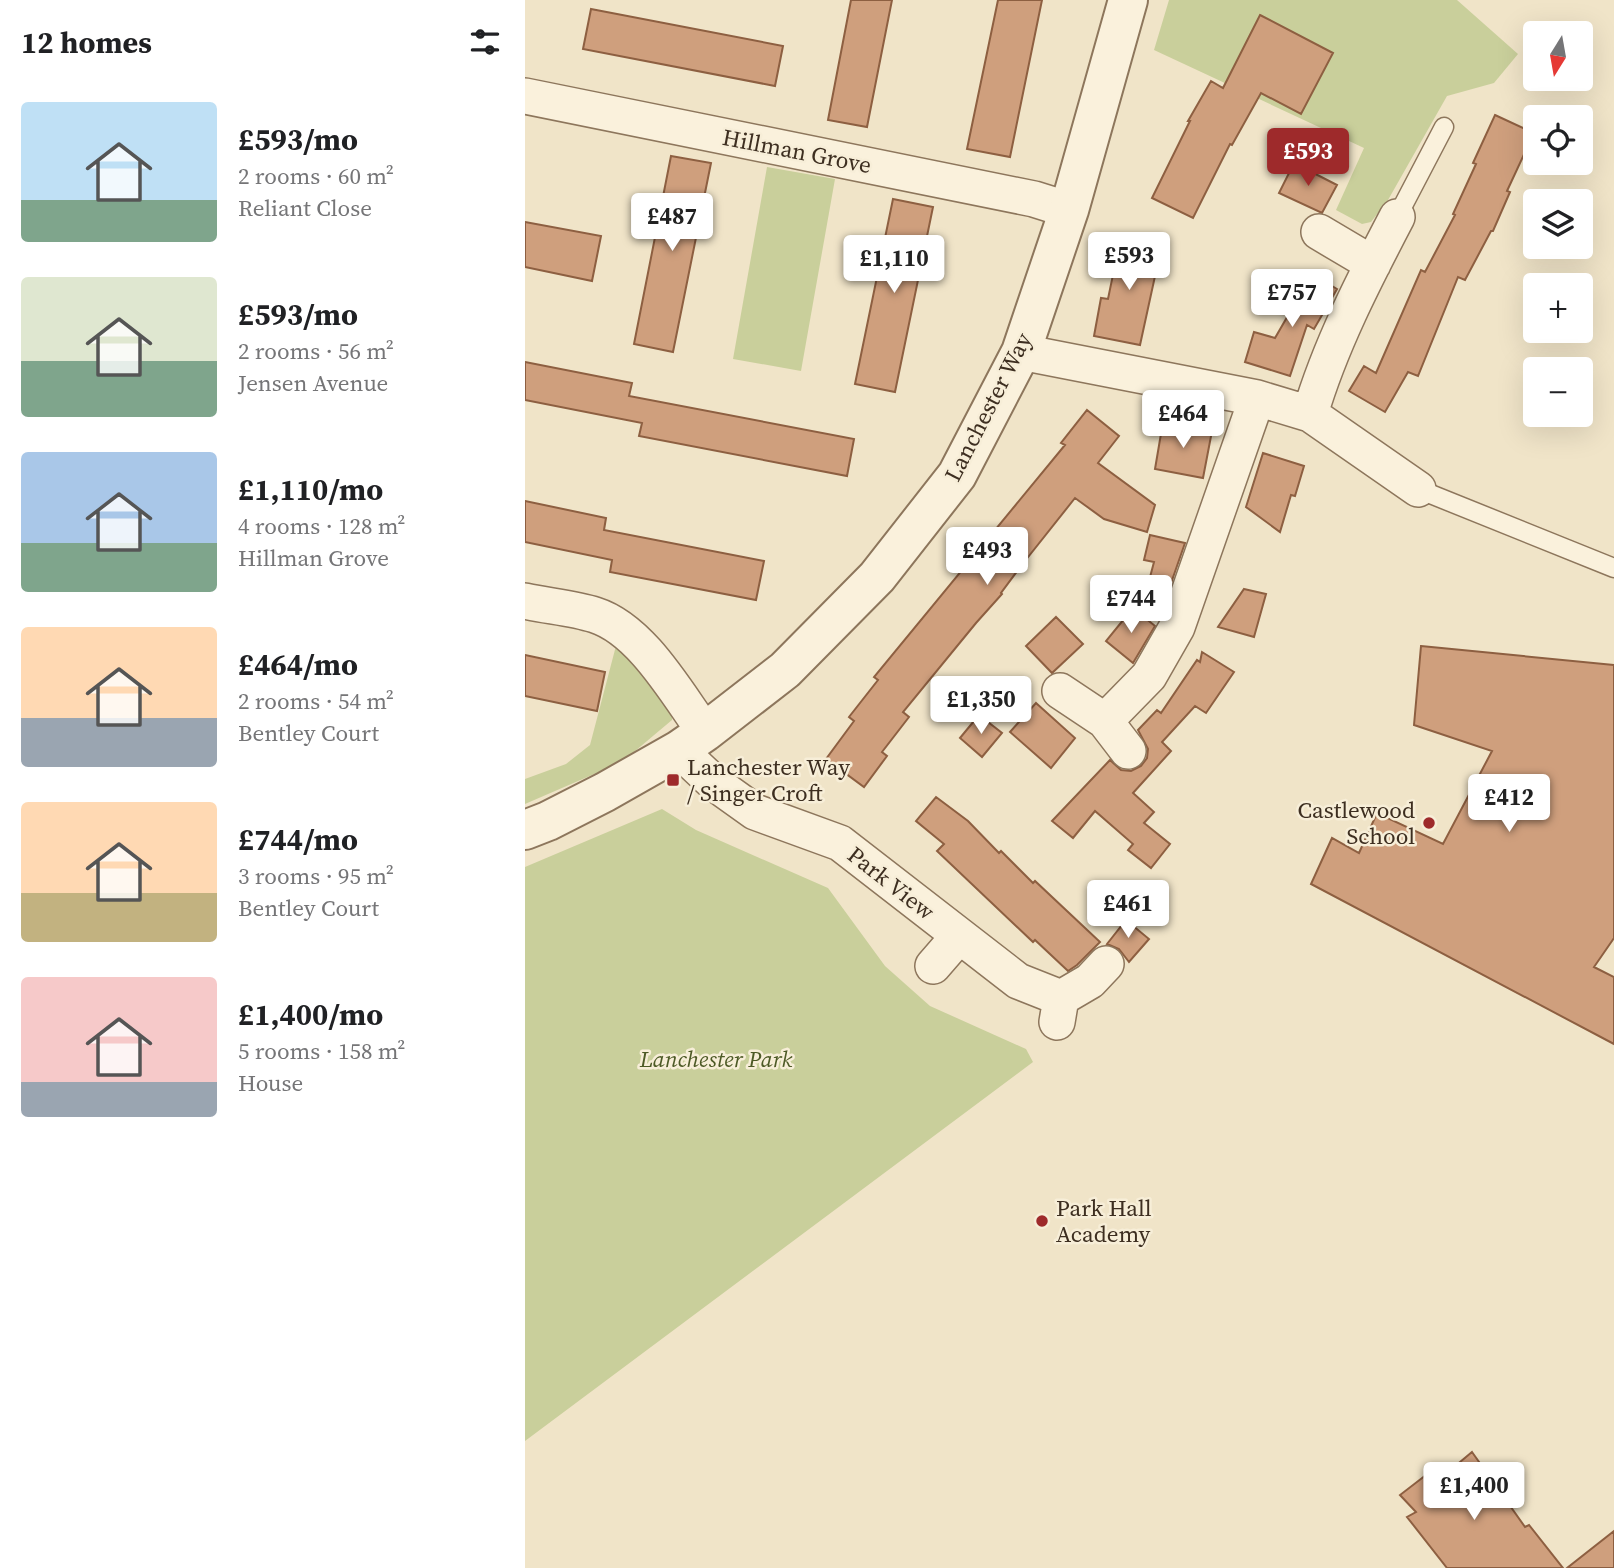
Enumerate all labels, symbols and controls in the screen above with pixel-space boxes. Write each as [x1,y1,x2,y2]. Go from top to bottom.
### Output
north arrow [1523,21,1593,91]
map controls [1523,21,1593,427]
text: 12 homes [21,22,152,63]
icon: filters [466,23,504,61]
button: locate [1523,105,1593,175]
text: £593/mo [238,119,358,160]
street label: Hillman Grove [720,121,874,181]
pin: £593 [1267,128,1349,188]
icon: home [77,130,161,214]
text: £593 [1283,135,1333,167]
text: 2 rooms · 60 m² [238,160,394,192]
button: layers [1523,189,1593,259]
text: Reliant Close [238,192,372,224]
pin: £487 [631,194,713,253]
text: £487 [647,200,697,232]
pin: £593 [1088,232,1170,292]
pin: £1,110 [837,236,951,295]
text: £593 [1104,239,1154,271]
text: £1,110 [859,242,929,274]
pin: £757 [1251,270,1333,329]
button: + [1523,273,1593,343]
text: £757 [1267,276,1317,308]
text: £593/mo [238,294,358,335]
icon: home [77,305,161,389]
street label: Lanchester Way [937,327,1039,487]
text: 2 rooms · 56 m² [238,335,394,367]
button: − [1523,357,1593,427]
text: Jensen Avenue [238,367,388,399]
pin: £464 [1142,391,1224,450]
text: £464 [1158,397,1208,429]
text: £1,110/mo [238,469,383,510]
icon: home [77,480,161,564]
text: 4 rooms · 128 m² [238,510,405,542]
pin: £493 [946,528,1028,587]
text: £493 [962,534,1012,566]
text: Hillman Grove [238,542,389,574]
pin: £744 [1090,576,1172,635]
text: £744 [1106,582,1156,614]
text: £464/mo [238,644,358,685]
icon: home [77,655,161,739]
pin: £1,350 [924,676,1038,736]
text: £1,350 [946,683,1016,715]
text: 2 rooms · 54 m² [238,685,394,717]
text: Bentley Court [238,717,379,749]
place label: Lanchester Way / Singer Croft [687,751,850,809]
marker: Lanchester Way / Singer Croft [665,772,681,788]
pin: £412 [1468,774,1550,834]
text: £412 [1484,781,1534,813]
place label: Castlewood School [1298,794,1415,852]
marker: Castlewood School [1421,815,1437,831]
text: £744/mo [238,819,358,860]
icon: home [77,830,161,914]
street label: Park View [841,839,942,927]
text: 3 rooms · 95 m² [238,860,394,892]
pin: £461 [1087,880,1169,940]
text: £461 [1103,887,1153,919]
text: Bentley Court [238,892,379,924]
text: £1,400/mo [238,994,383,1035]
icon: home [77,1005,161,1089]
text: 5 rooms · 158 m² [238,1035,405,1067]
park label: Lanchester Park [639,1043,792,1075]
text: House [238,1067,303,1099]
place label: Park Hall Academy [1056,1192,1152,1250]
marker: Park Hall Academy [1034,1213,1050,1229]
pin: £1,400 [1417,1462,1531,1522]
text: £1,400 [1439,1469,1509,1501]

